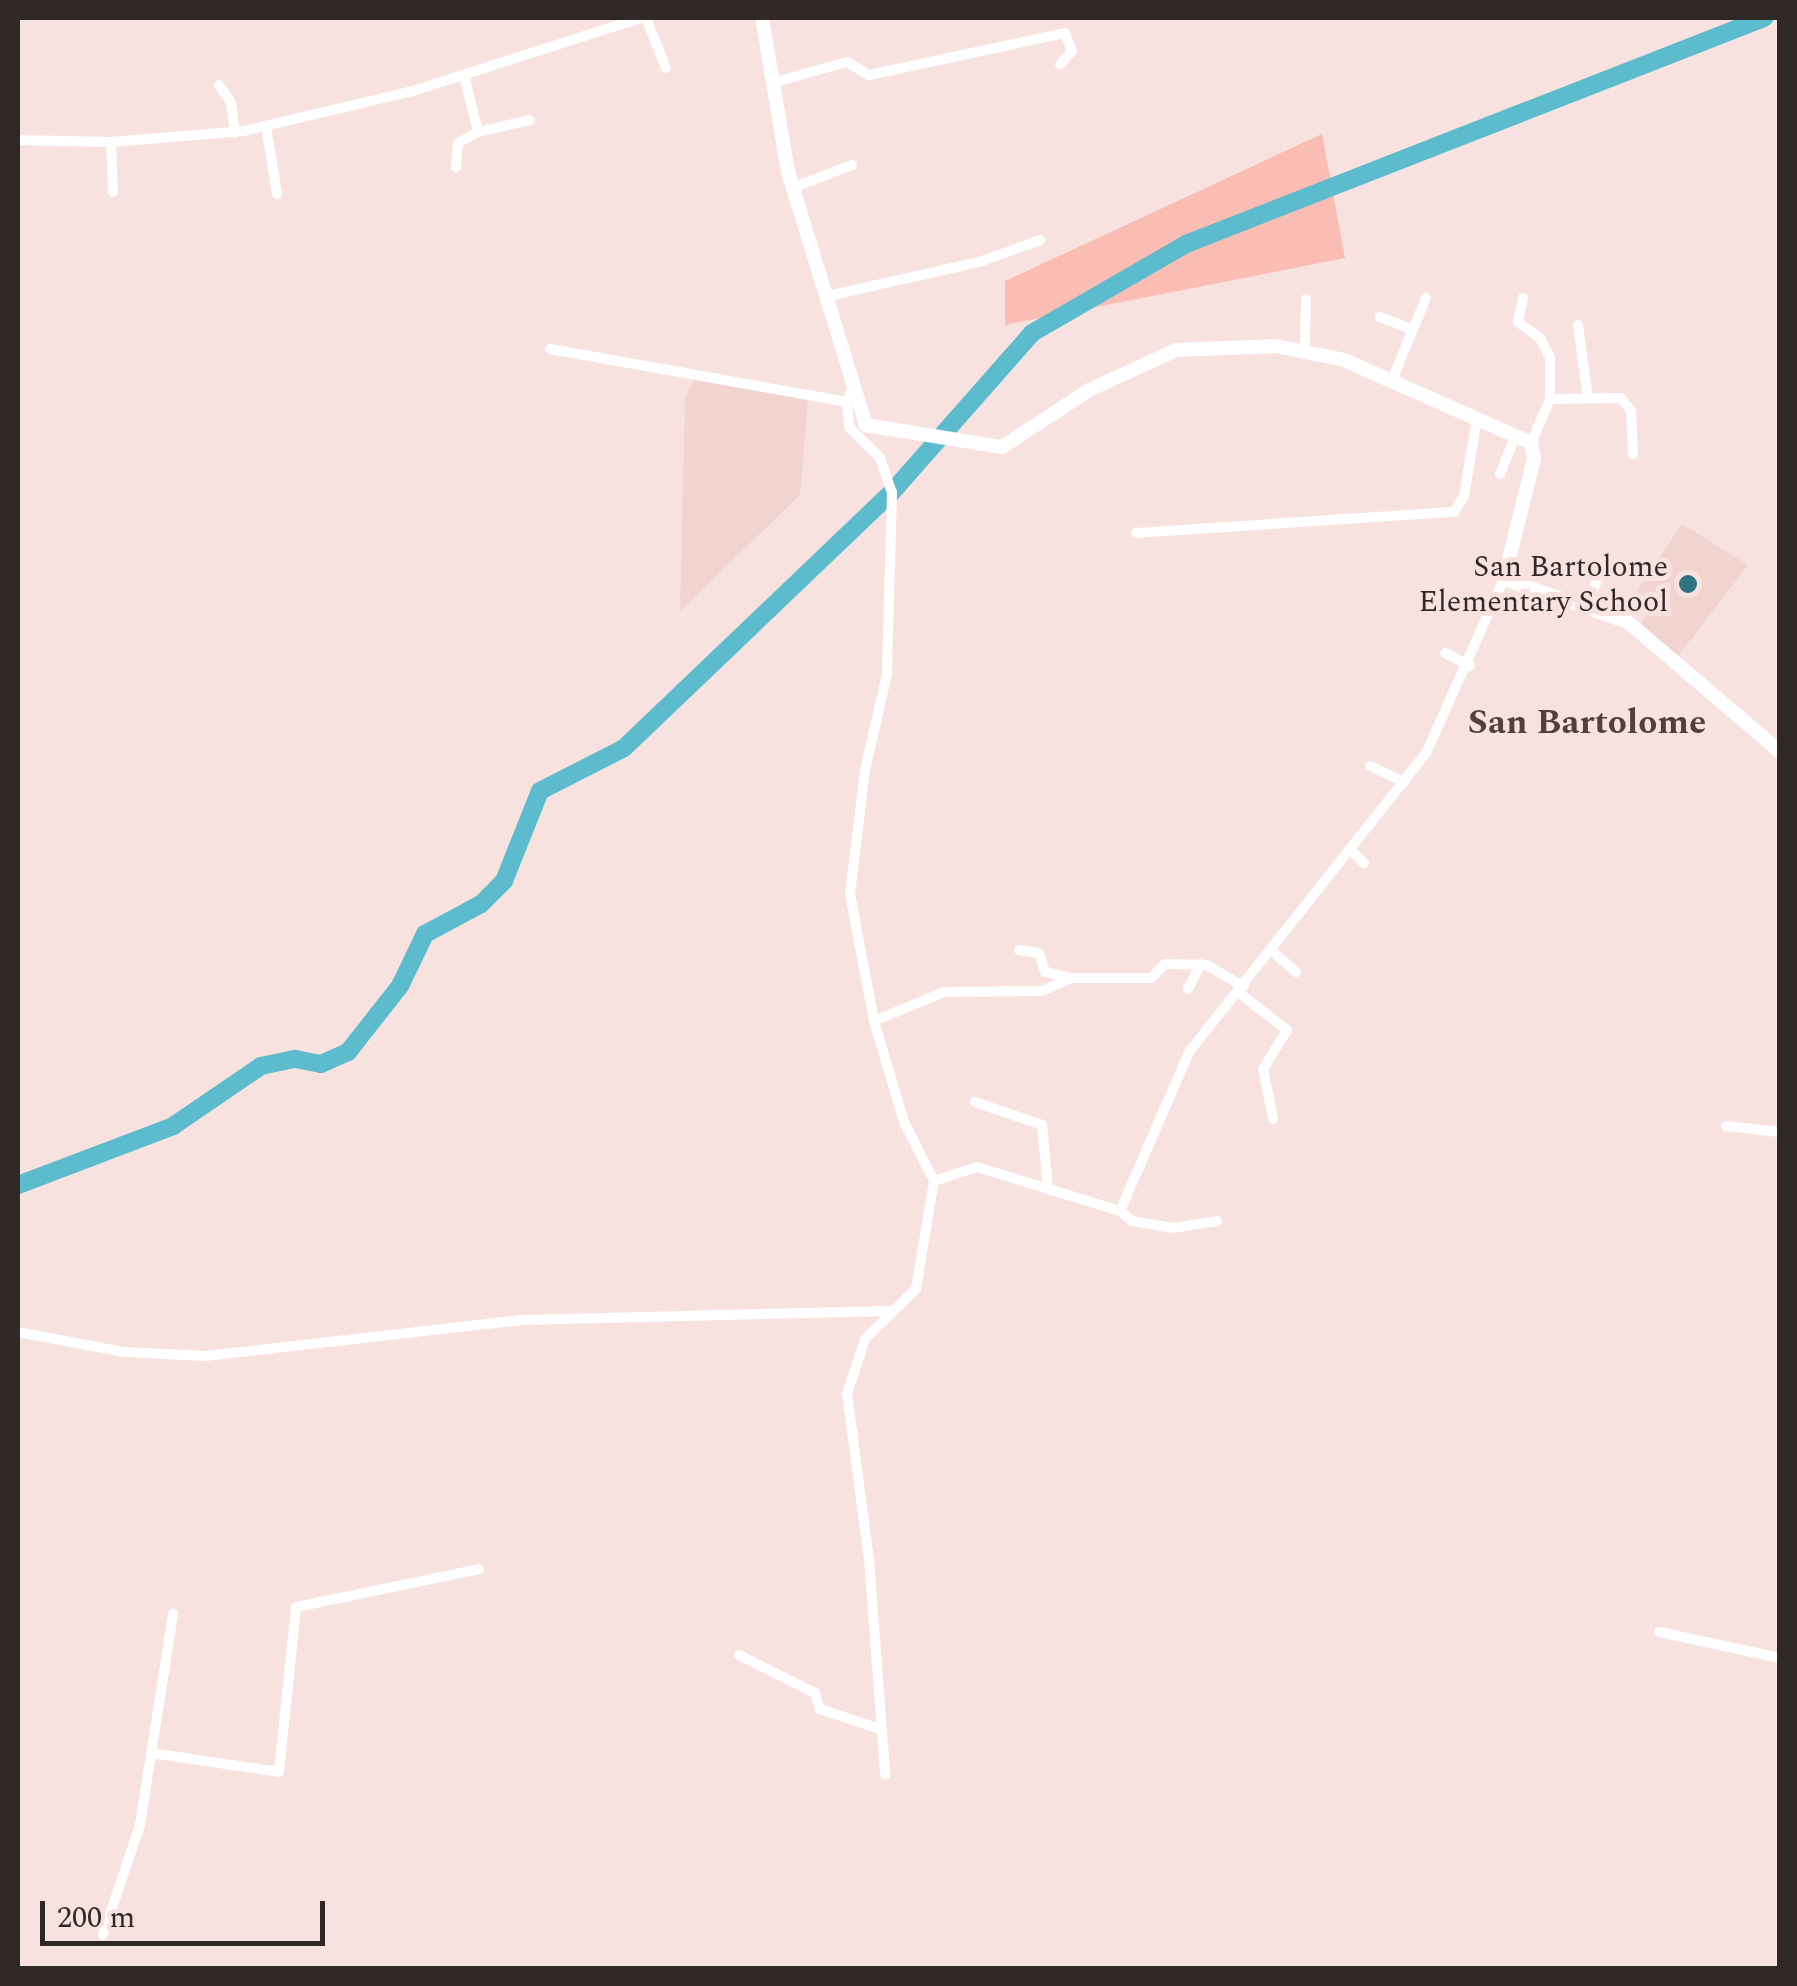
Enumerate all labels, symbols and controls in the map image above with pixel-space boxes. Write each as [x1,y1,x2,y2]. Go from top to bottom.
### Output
place label: San Bartolome Elementary School [1418,549,1668,620]
marker: San Bartolome Elementary School [1677,573,1699,595]
district label: San Bartolome [1468,702,1706,744]
scale bar [45,1881,330,1943]
text: 200 m [57,1895,135,1941]

